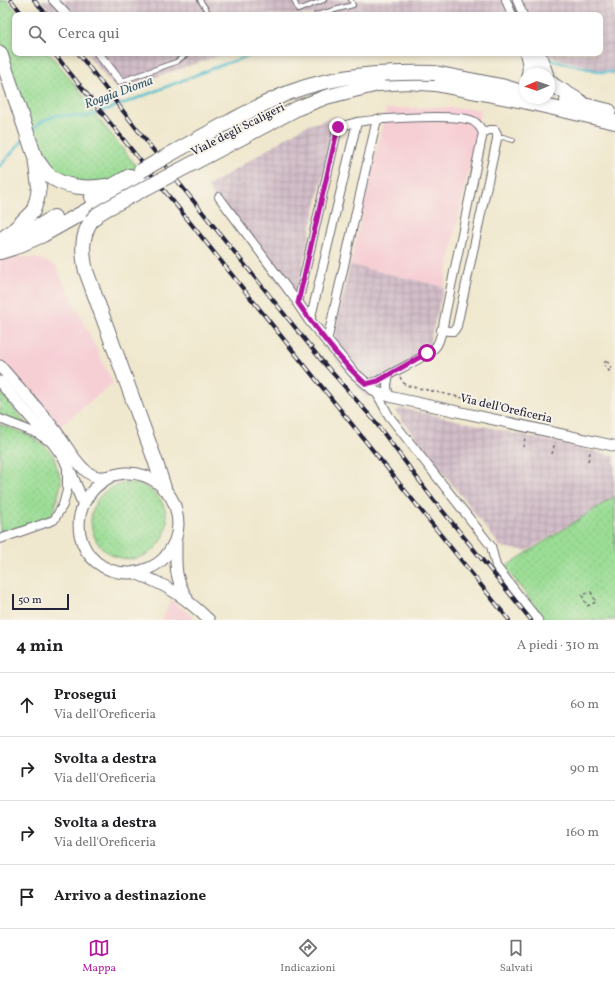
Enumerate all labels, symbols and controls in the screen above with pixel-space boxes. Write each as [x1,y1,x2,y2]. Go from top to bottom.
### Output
search box [12,12,603,56]
icon: search [26,23,48,45]
text: Cerca qui [58,24,120,45]
north arrow [519,68,555,104]
water label: Roggia Dioma [82,72,156,114]
street label: Viale degli Scaligeri [189,99,288,160]
route end [329,118,347,136]
route start [418,344,436,362]
street label: Via dell'Oreficeria [458,391,554,427]
scale bar [12,592,69,611]
text: 50 m [18,593,42,608]
text: 4 min [16,635,63,658]
text: A piedi · 310 m [517,637,599,655]
text: Prosegui [54,685,117,706]
icon: ahead [16,694,38,716]
text: 60 m [571,696,599,714]
text: Via dell'Oreficeria [54,706,156,724]
text: Svolta a destra [54,749,157,770]
icon: right [16,758,38,780]
text: 90 m [570,760,599,778]
text: Via dell'Oreficeria [54,770,156,788]
text: Svolta a destra [54,813,157,834]
icon: right [16,822,38,844]
text: 160 m [565,824,599,842]
text: Via dell'Oreficeria [54,834,156,852]
icon: arrive [16,886,38,908]
text: Arrivo a destinazione [54,886,206,907]
tab: Mappa [82,937,116,976]
tab: Indicazioni [280,937,335,976]
tab: Salvati [500,937,533,976]

